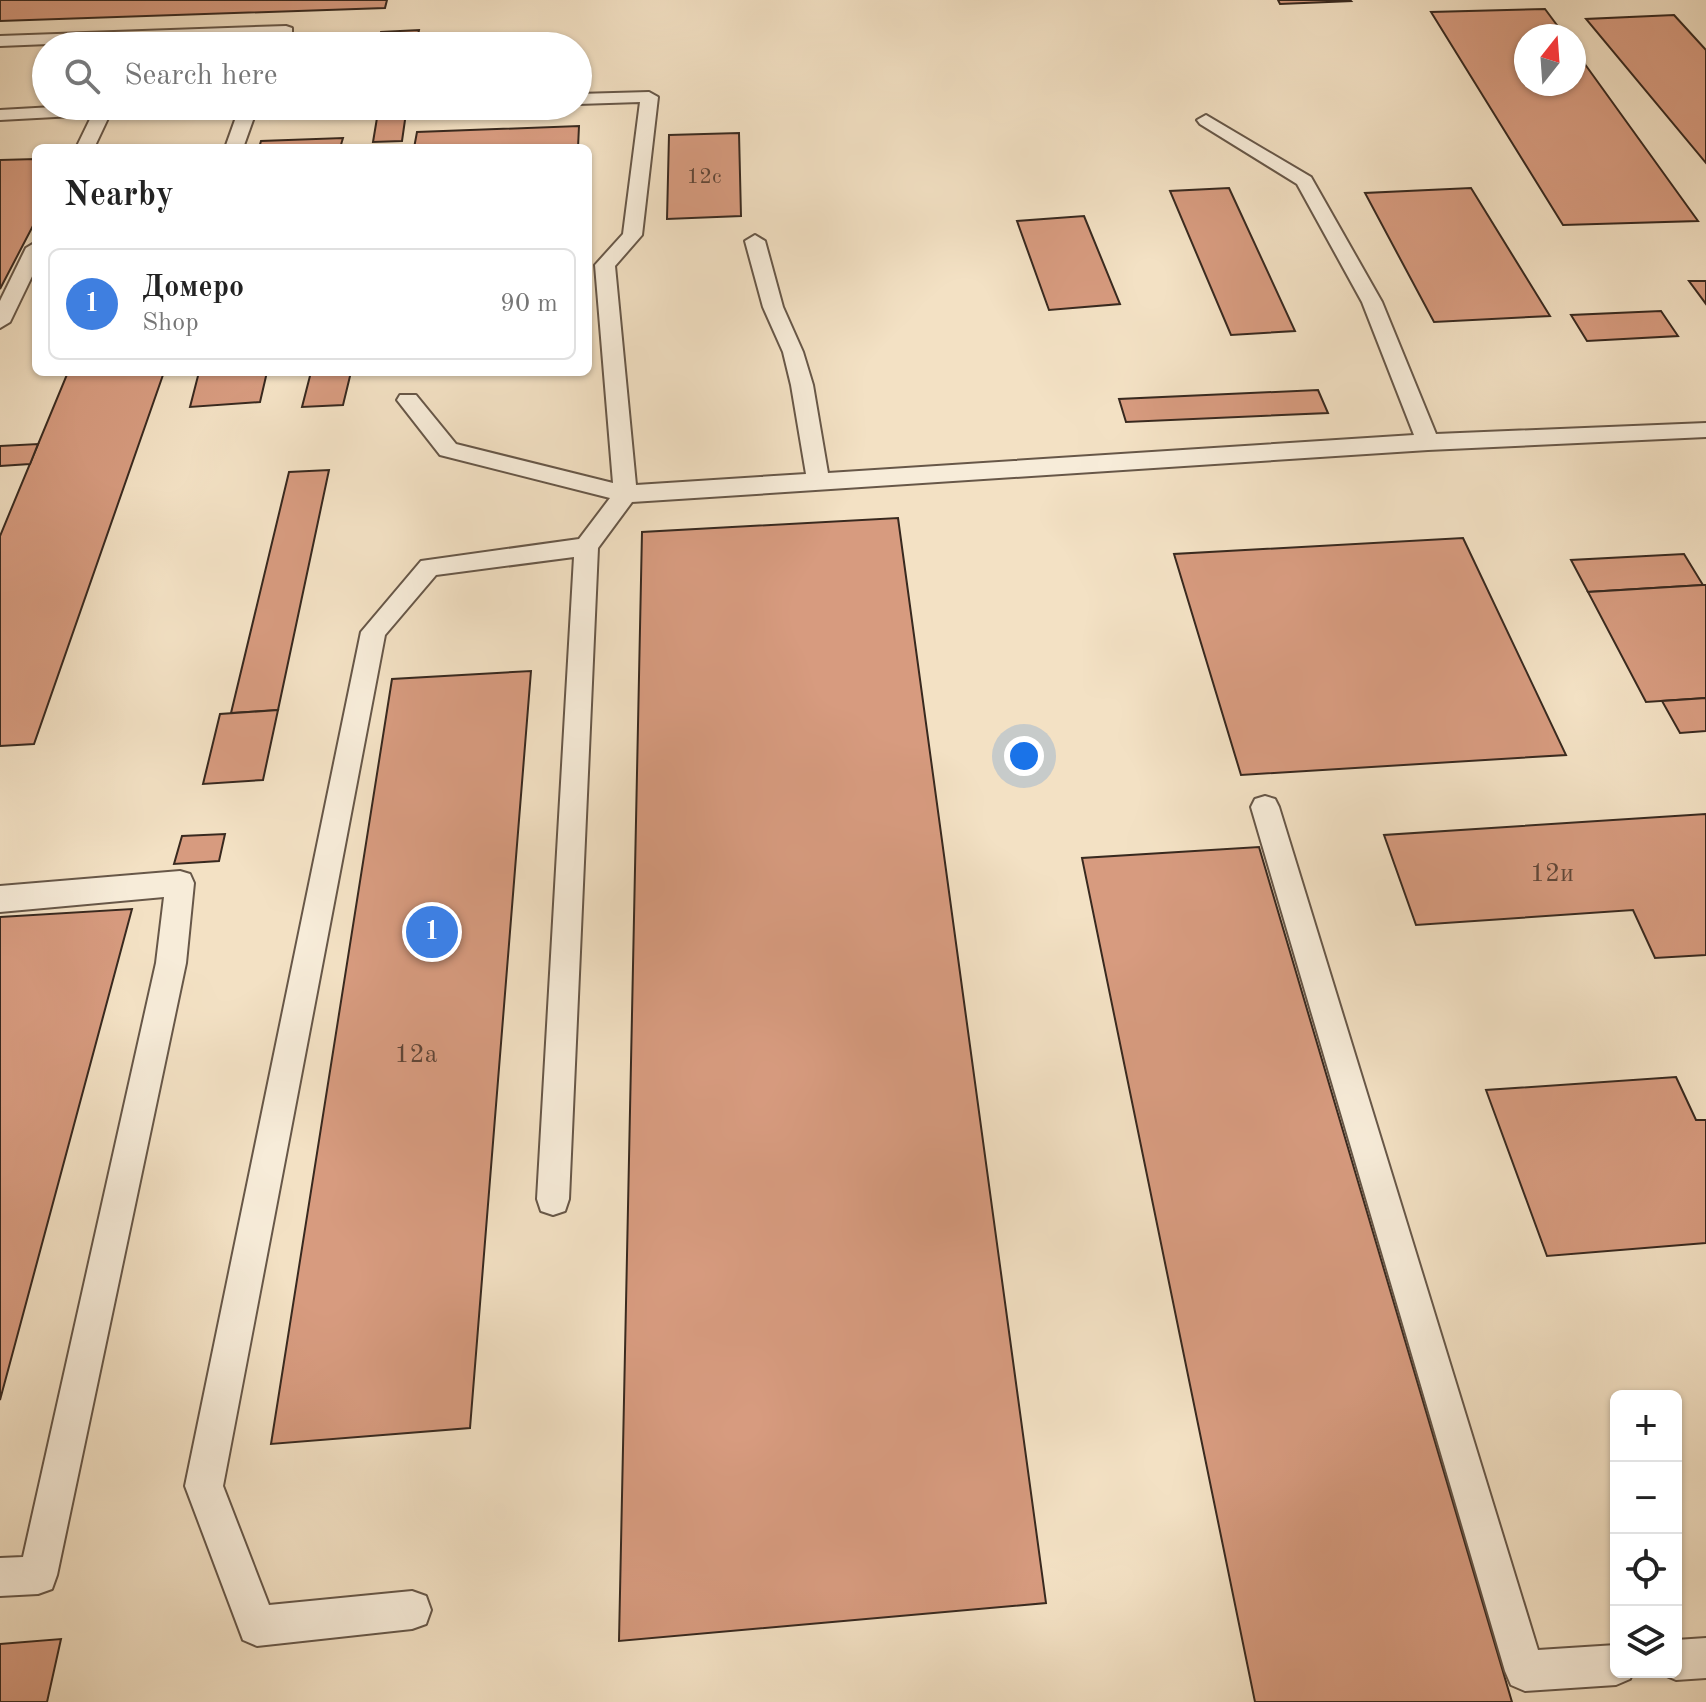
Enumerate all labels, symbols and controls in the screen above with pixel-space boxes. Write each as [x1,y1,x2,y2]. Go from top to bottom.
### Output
north arrow [1514,24,1586,96]
search box [32,32,592,120]
icon: search [60,54,104,98]
text: Search here [124,61,278,91]
house number: 12с [686,166,722,188]
text: Nearby [64,179,174,213]
text: Домеро [142,273,244,303]
text: 1 [84,291,100,317]
text: 90 m [500,291,558,317]
text: Shop [142,310,199,336]
your location [1004,736,1044,776]
house number: 12и [1530,861,1574,887]
pin: 1 [406,902,458,962]
house number: 12а [394,1042,438,1068]
map controls [1610,1390,1682,1678]
button: + [1610,1390,1682,1462]
button: − [1610,1462,1682,1534]
button: locate [1610,1534,1682,1606]
button: layers [1610,1606,1682,1678]

